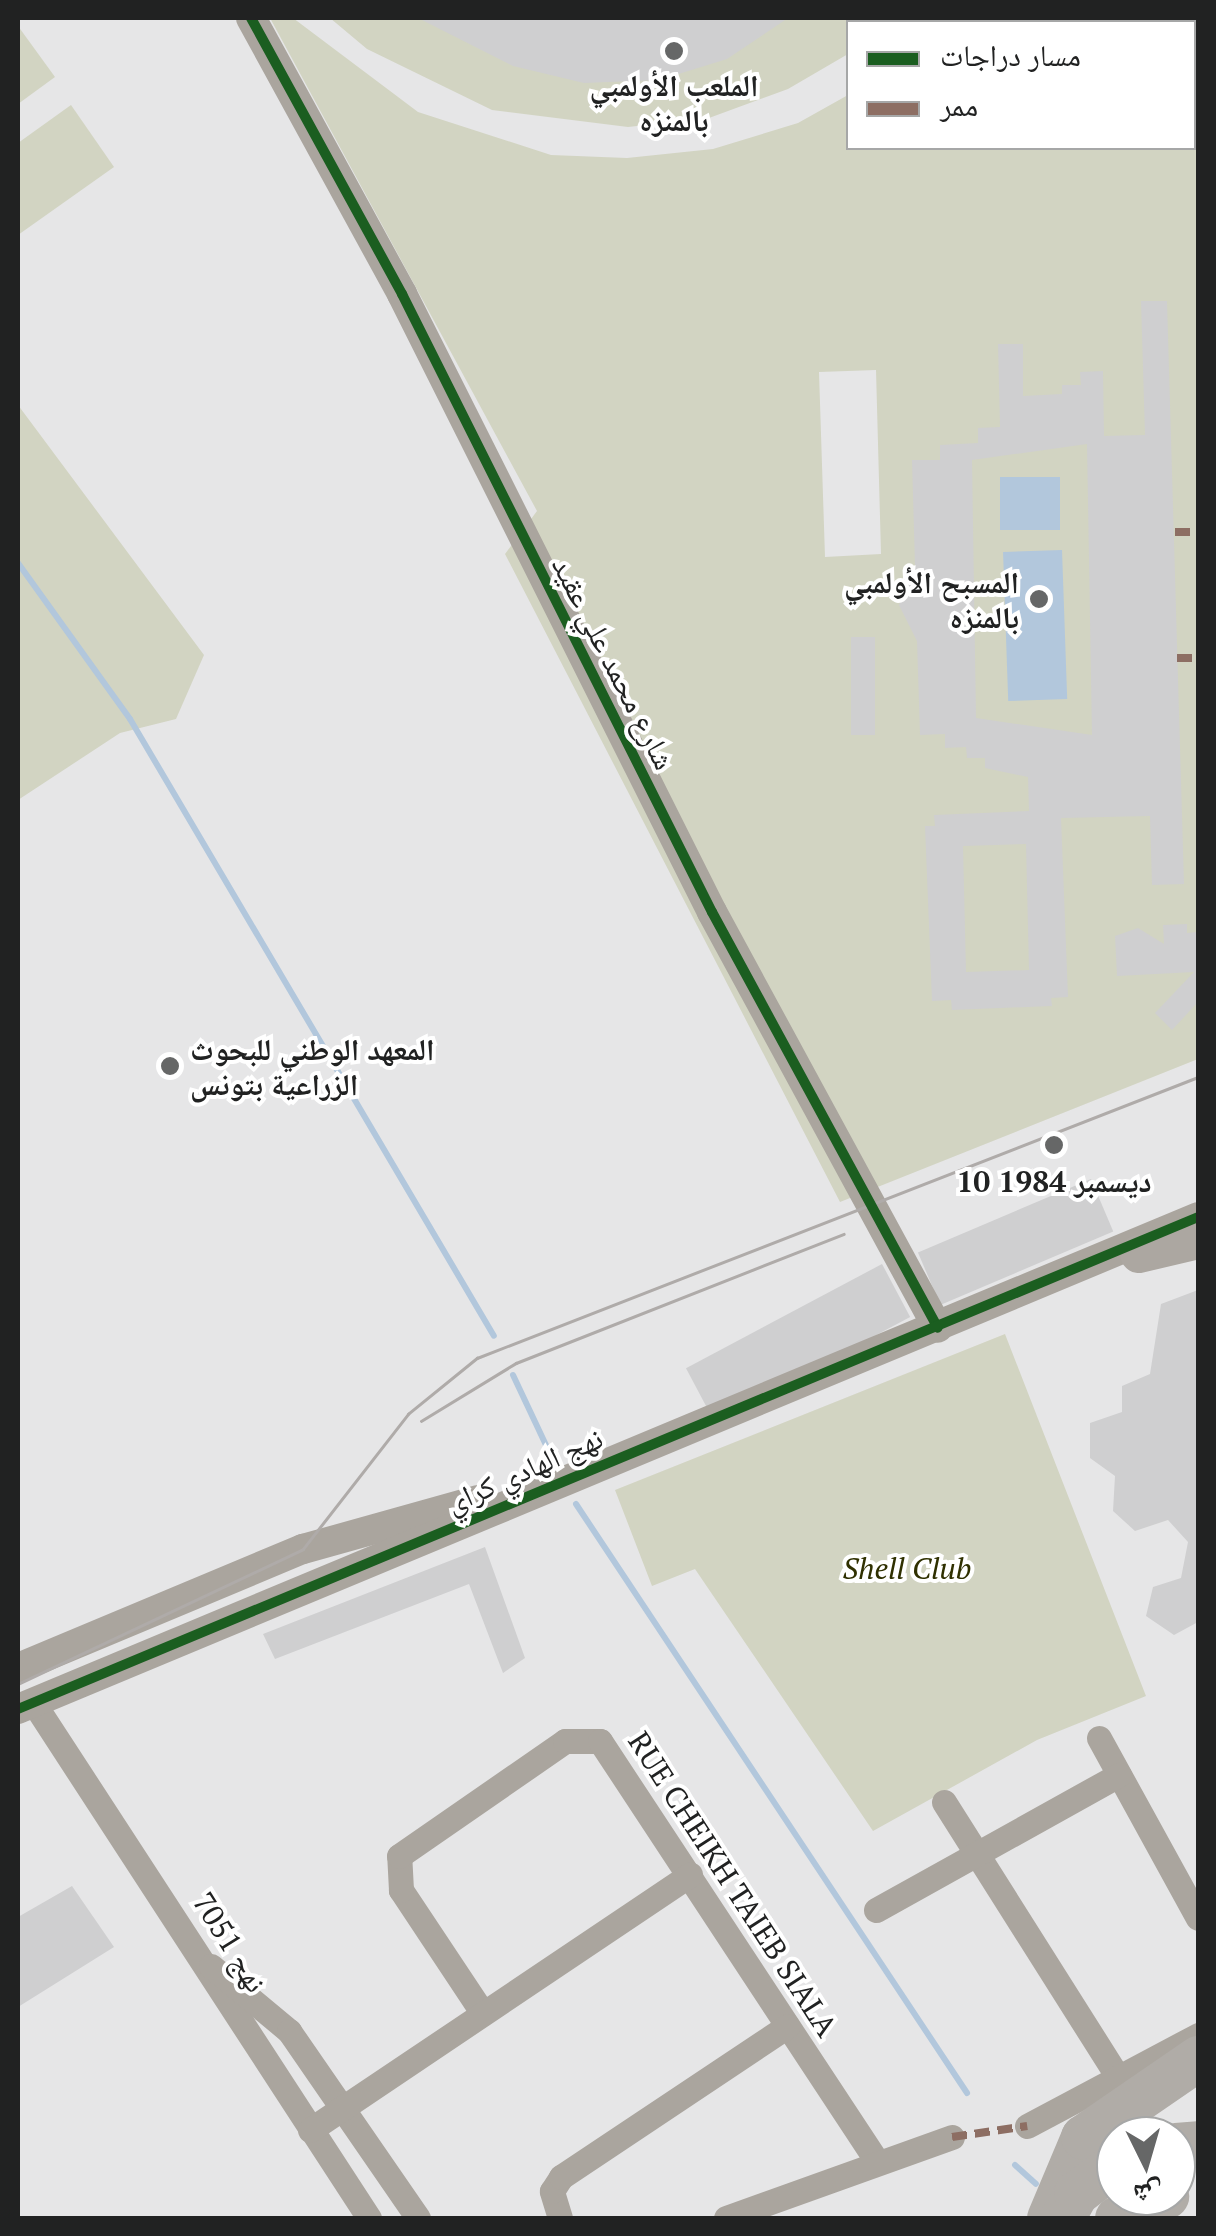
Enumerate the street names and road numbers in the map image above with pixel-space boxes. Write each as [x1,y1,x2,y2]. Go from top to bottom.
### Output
street label: شارع محمد علي عقيد [545,551,683,775]
street label: نهج الهادي كراي [440,1419,608,1521]
street label: RUE CHEIKH TAIEB SIALA [621,1725,845,2043]
street label: نهج 7051 [185,1885,275,1999]

